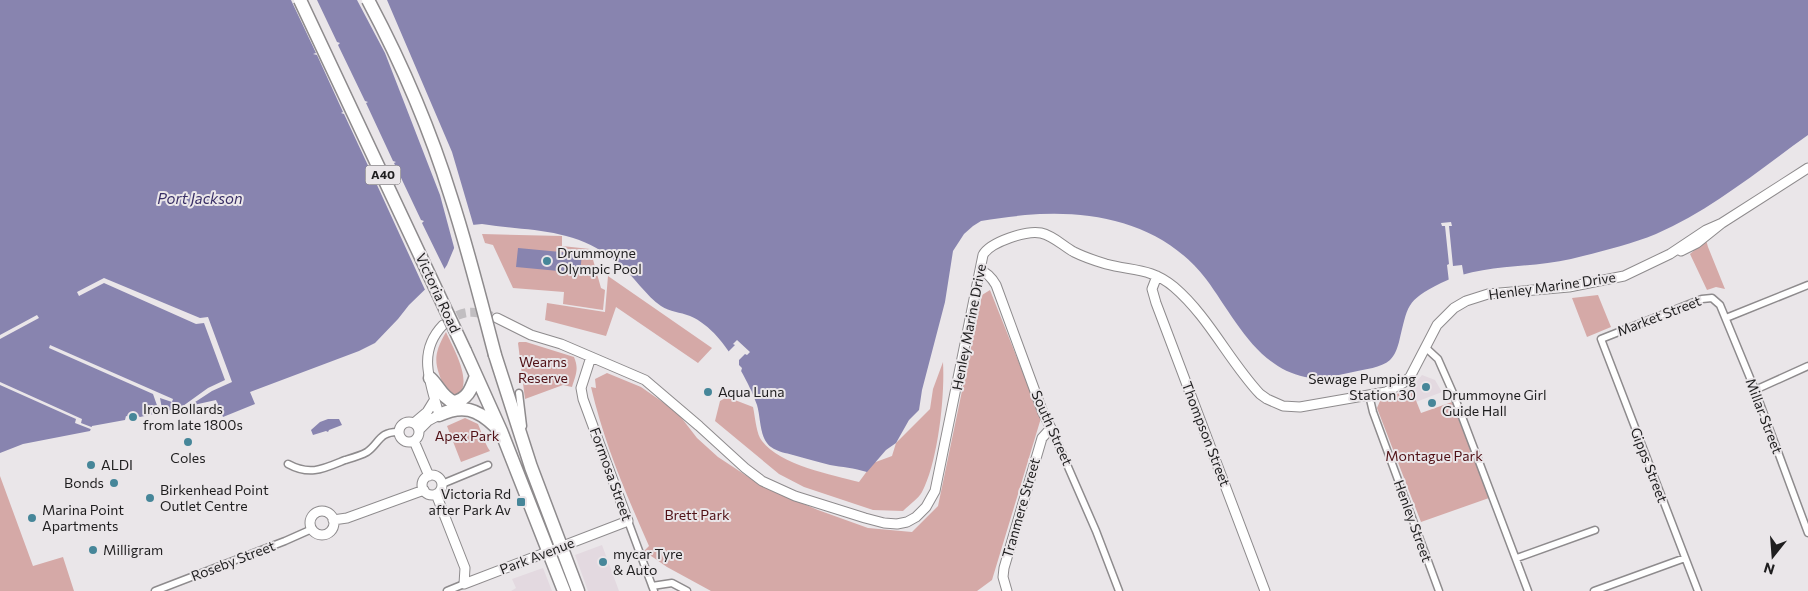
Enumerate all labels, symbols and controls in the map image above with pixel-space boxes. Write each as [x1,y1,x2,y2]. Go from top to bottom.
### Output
road number: A40 [366,166,400,184]
water label: Port Jackson [157,189,243,207]
place label: Drummoyne Olympic Pool [557,244,642,277]
street label: Victoria Road [413,250,464,335]
marker: Drummoyne Olympic Pool [541,255,553,267]
street label: Henley Marine Drive [948,262,989,391]
street label: Henley Marine Drive [1487,268,1617,303]
street label: Market Street [1614,292,1704,339]
park label: Wearns Reserve [518,353,568,386]
place label: Sewage Pumping Station 30 [1308,370,1416,403]
street label: Millar Street [1742,376,1787,456]
street label: Thompson Street [1179,379,1234,489]
marker: Sewage Pumping Station 30 [1420,381,1432,393]
place label: Aqua Luna [718,383,785,400]
marker: Aqua Luna [702,386,714,398]
place label: Drummoyne Girl Guide Hall [1442,386,1547,419]
street label: South Street [1028,388,1077,468]
marker: Drummoyne Girl Guide Hall [1426,397,1438,409]
place label: Iron Bollards from late 1800s [143,400,243,433]
marker: Iron Bollards from late 1800s [127,411,139,423]
street label: Formosa Street [587,425,636,523]
street label: Gipps Street [1627,425,1672,505]
park label: Apex Park [435,427,500,444]
marker: Coles [182,436,194,448]
park label: Montague Park [1385,447,1483,464]
place label: Coles [170,449,206,466]
place label: ALDI [101,456,133,473]
street label: Tranmere Street [998,456,1043,560]
marker: ALDI [85,459,97,471]
place label: Bonds [64,474,104,491]
marker: Bonds [108,477,120,489]
street label: Henley Street [1391,477,1436,564]
place label: Birkenhead Point Outlet Centre [160,481,269,514]
place label: Victoria Rd after Park Av [429,485,511,518]
marker: Birkenhead Point Outlet Centre [144,492,156,504]
marker: Victoria Rd after Park Av [515,496,527,508]
place label: Marina Point Apartments [42,501,124,534]
park label: Brett Park [664,506,730,523]
marker: Marina Point Apartments [26,512,38,524]
north arrow [1748,531,1798,581]
street label: Park Avenue [497,534,577,578]
street label: Roseby Street [188,537,277,584]
place label: Milligram [103,541,163,558]
marker: Milligram [87,544,99,556]
place label: mycar Tyre & Auto [613,545,683,578]
marker: mycar Tyre & Auto [597,556,609,568]
text: N [1762,559,1777,579]

